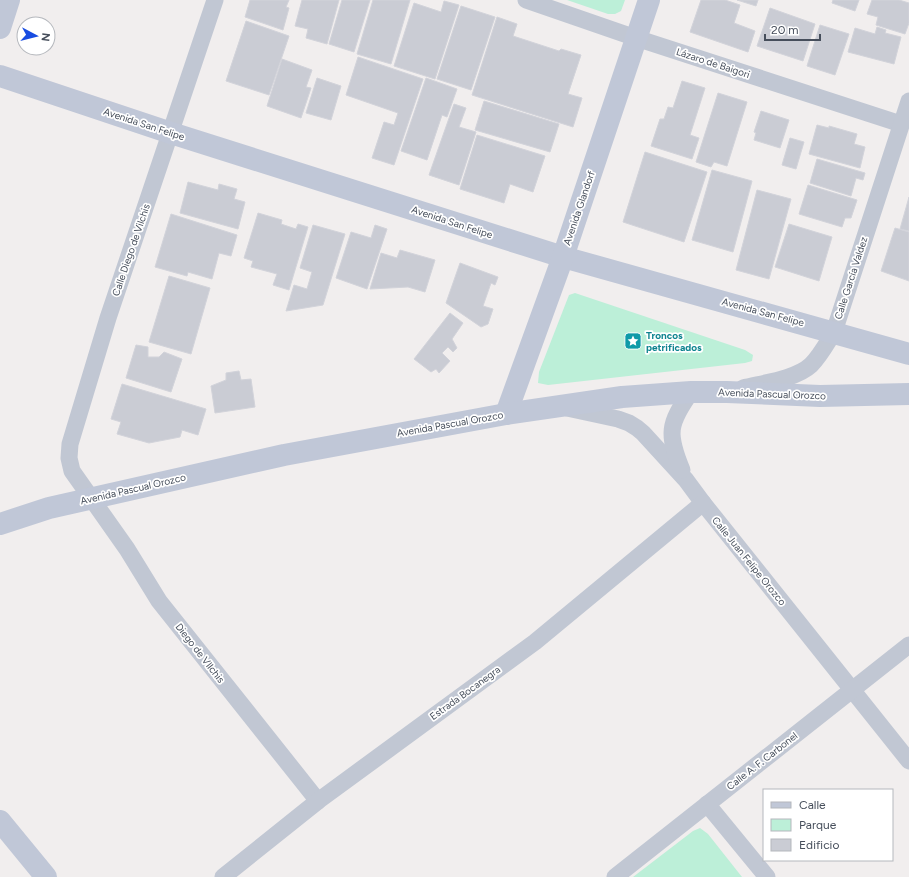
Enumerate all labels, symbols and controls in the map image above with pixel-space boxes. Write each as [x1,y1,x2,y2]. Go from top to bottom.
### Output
north arrow [16,16,56,56]
scale bar [765,16,820,42]
text: 20 m [771,23,799,37]
text: N [38,32,52,42]
street label: Lázaro de Baigori [675,45,751,81]
street label: Avenida San Felipe [102,105,187,143]
street label: Avenida Glandorf [560,169,598,247]
street label: Calle Diego de Vilchis [109,202,153,298]
street label: Avenida San Felipe [410,203,495,241]
street label: Calle García Valdez [832,235,871,321]
street label: Avenida San Felipe [720,295,806,329]
place label: Troncos petrificados [646,329,702,354]
place icon: Troncos petrificados [623,331,643,351]
street label: Avenida Pascual Orozco [718,386,826,402]
street label: Avenida Pascual Orozco [396,408,504,440]
street label: Avenida Pascual Orozco [79,470,187,507]
street label: Calle Juan Felipe Orozco [709,514,789,608]
street label: Diego de VIlchis [173,620,228,686]
street label: Estrada Bocanegra [427,663,503,723]
street label: Calle A. F. Carbonel [724,729,800,793]
legend [763,789,893,861]
text: Calle [799,798,826,812]
text: Parque [799,818,837,832]
text: Edificio [799,838,839,852]

